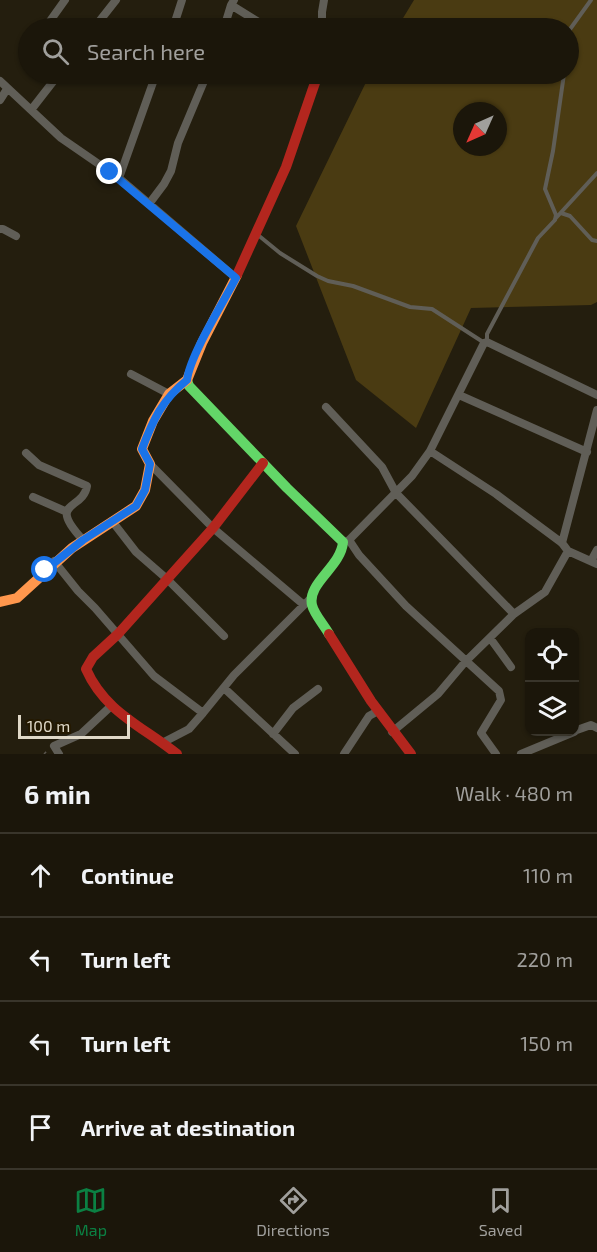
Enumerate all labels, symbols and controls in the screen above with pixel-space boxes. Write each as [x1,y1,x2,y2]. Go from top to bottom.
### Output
search box [18,18,579,84]
icon: search [39,35,72,68]
text: Search here [87,38,205,64]
north arrow [453,102,507,156]
route end [96,158,122,184]
route start [31,556,57,582]
map controls [525,628,579,736]
button: locate [525,628,579,682]
button: layers [525,682,579,736]
scale bar [18,712,130,740]
text: 100 m [27,716,70,735]
text: 6 min [24,778,91,809]
text: Walk · 480 m [455,781,573,805]
icon: ahead [24,859,57,892]
text: Continue [81,862,174,888]
text: 110 m [523,863,573,887]
icon: left [24,943,57,976]
text: Turn left [81,946,170,972]
text: 220 m [516,947,573,971]
icon: left [24,1027,57,1060]
text: Turn left [81,1030,170,1056]
text: 150 m [520,1031,573,1055]
icon: arrive [24,1111,57,1144]
text: Arrive at destination [81,1114,295,1140]
tab: Map [74,1184,107,1239]
tab: Directions [256,1184,330,1239]
tab: Saved [479,1184,523,1239]

